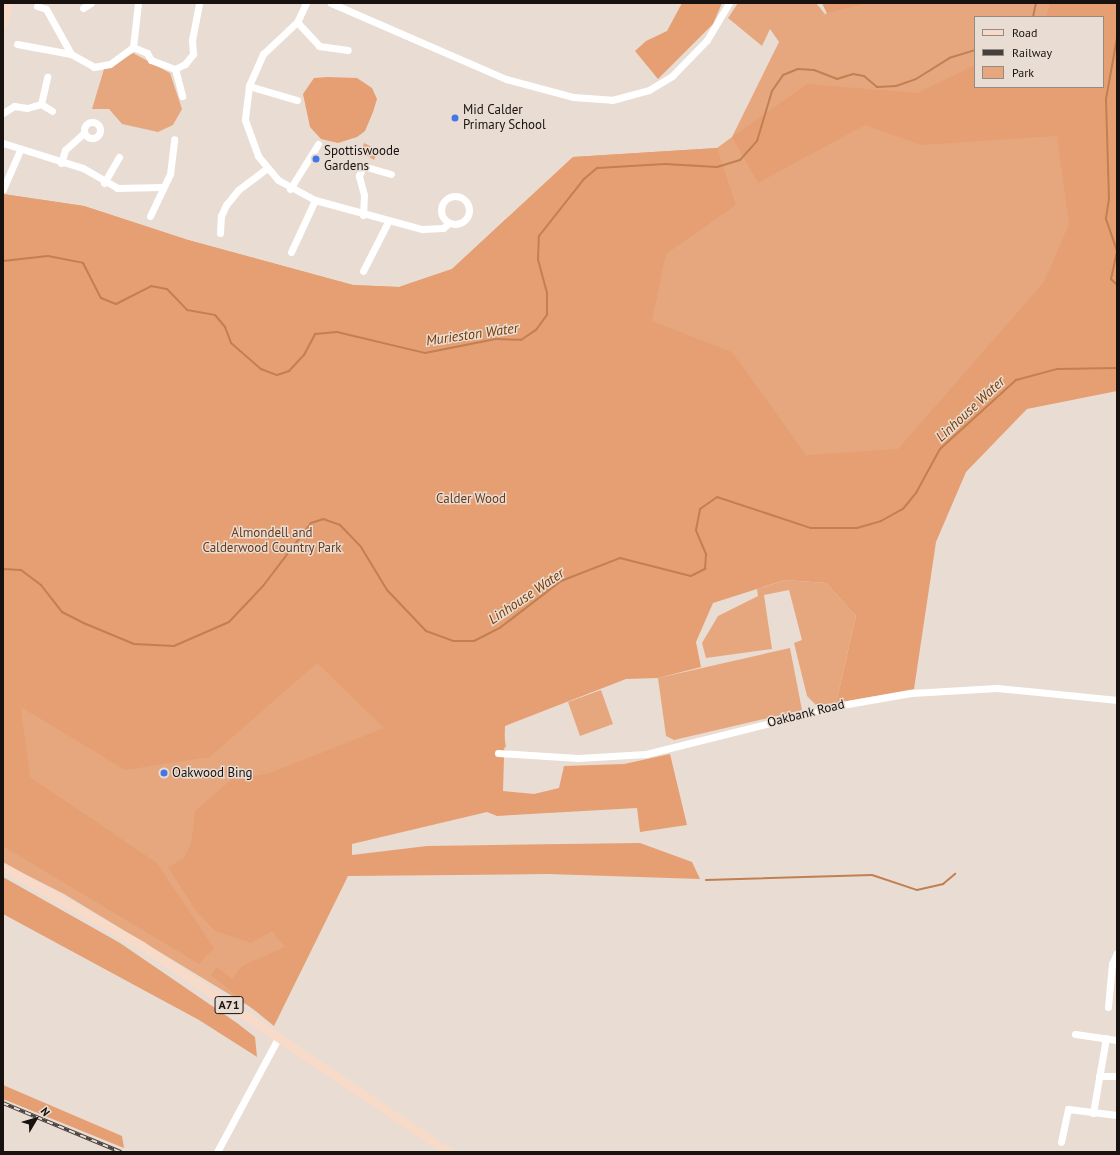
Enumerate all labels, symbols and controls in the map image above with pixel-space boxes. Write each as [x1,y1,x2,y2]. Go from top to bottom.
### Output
legend [974,16,1104,88]
text: Road [1012,25,1037,40]
text: Railway [1012,45,1052,60]
text: Park [1012,65,1034,80]
place label: Mid Calder Primary School [463,103,546,134]
marker: Mid Calder Primary School [450,113,460,123]
place label: Spottiswoode Gardens [324,144,400,175]
marker: Spottiswoode Gardens [311,154,321,164]
water label: Murieston Water [425,319,519,349]
water label: Linhouse Water [932,373,1008,445]
park label: Calder Wood [436,491,506,507]
park label: Almondell and Calderwood Country Park [202,526,342,557]
water label: Linhouse Water [485,564,567,628]
street label: Oakbank Road [766,697,846,731]
place label: Oakwood Bing [172,765,253,781]
marker: Oakwood Bing [159,768,169,778]
road number: A71 [214,995,244,1015]
north arrow [16,1099,56,1139]
text: N [38,1104,53,1119]

